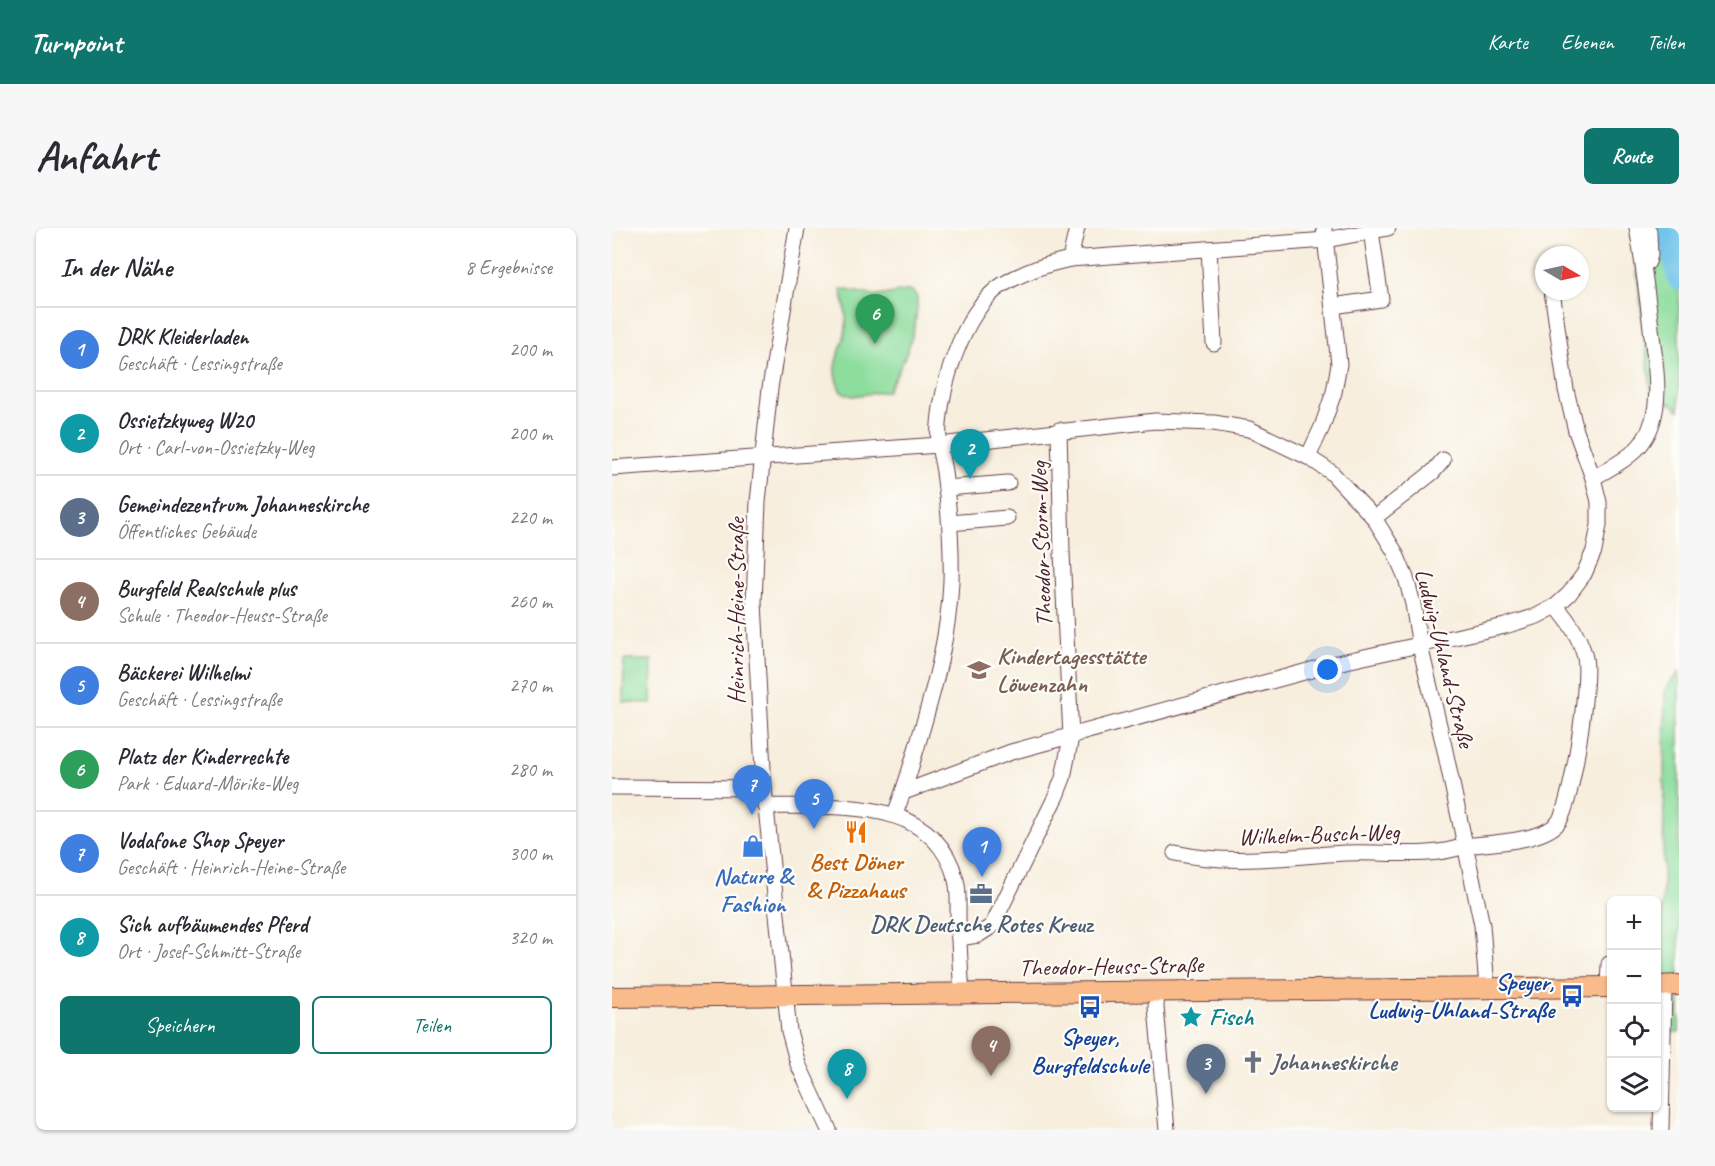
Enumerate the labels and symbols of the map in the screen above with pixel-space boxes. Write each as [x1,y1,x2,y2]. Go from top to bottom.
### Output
north arrow [1535,246,1589,300]
pin: 6 [856,294,894,344]
pin: 2 [950,430,990,479]
street label: Theodor-Storm-Weg [1023,459,1059,627]
street label: Heinrich-Heine-Straße [721,516,751,704]
street label: Ludwig-Uhland-Straße [1408,565,1482,753]
place label: Kindertagesstätte Löwenzahn [997,641,1147,699]
your location [1313,655,1342,684]
school or university icon: Kindertagesstätte Löwenzahn [966,657,992,683]
pin: 7 [732,766,772,815]
pin: 5 [794,780,834,829]
street label: Wilhelm-Busch-Weg [1238,816,1401,852]
restaurant icon: Best Döner & Pizzahaus [843,819,869,845]
pin: 1 [962,828,1001,877]
shop icon: Nature & Fashion [740,833,766,859]
place label: Best Döner & Pizzahaus [807,847,908,905]
place label: Nature & Fashion [714,861,796,919]
office icon: DRK Deutsche Rotes Kreuz [968,881,994,907]
place label: DRK Deutsche Rotes Kreuz [870,909,1095,939]
street label: Theodor-Heuss-Straße [1019,949,1206,983]
place label: Speyer, Ludwig-Uhland-Straße [1368,967,1556,1025]
bus stop icon: Speyer, Ludwig-Uhland-Straße [1559,983,1585,1009]
bus stop icon: Speyer, Burgfeldschule [1077,994,1103,1020]
place label: Fisch [1209,1002,1254,1032]
place icon: Fisch [1178,1004,1204,1030]
place label: Speyer, Burgfeldschule [1031,1022,1151,1080]
pin: 4 [972,1026,1010,1076]
pin: 3 [1186,1044,1226,1094]
place label: Johanneskirche [1269,1047,1399,1077]
church icon: Johanneskirche [1240,1049,1266,1075]
pin: 8 [828,1050,866,1099]

